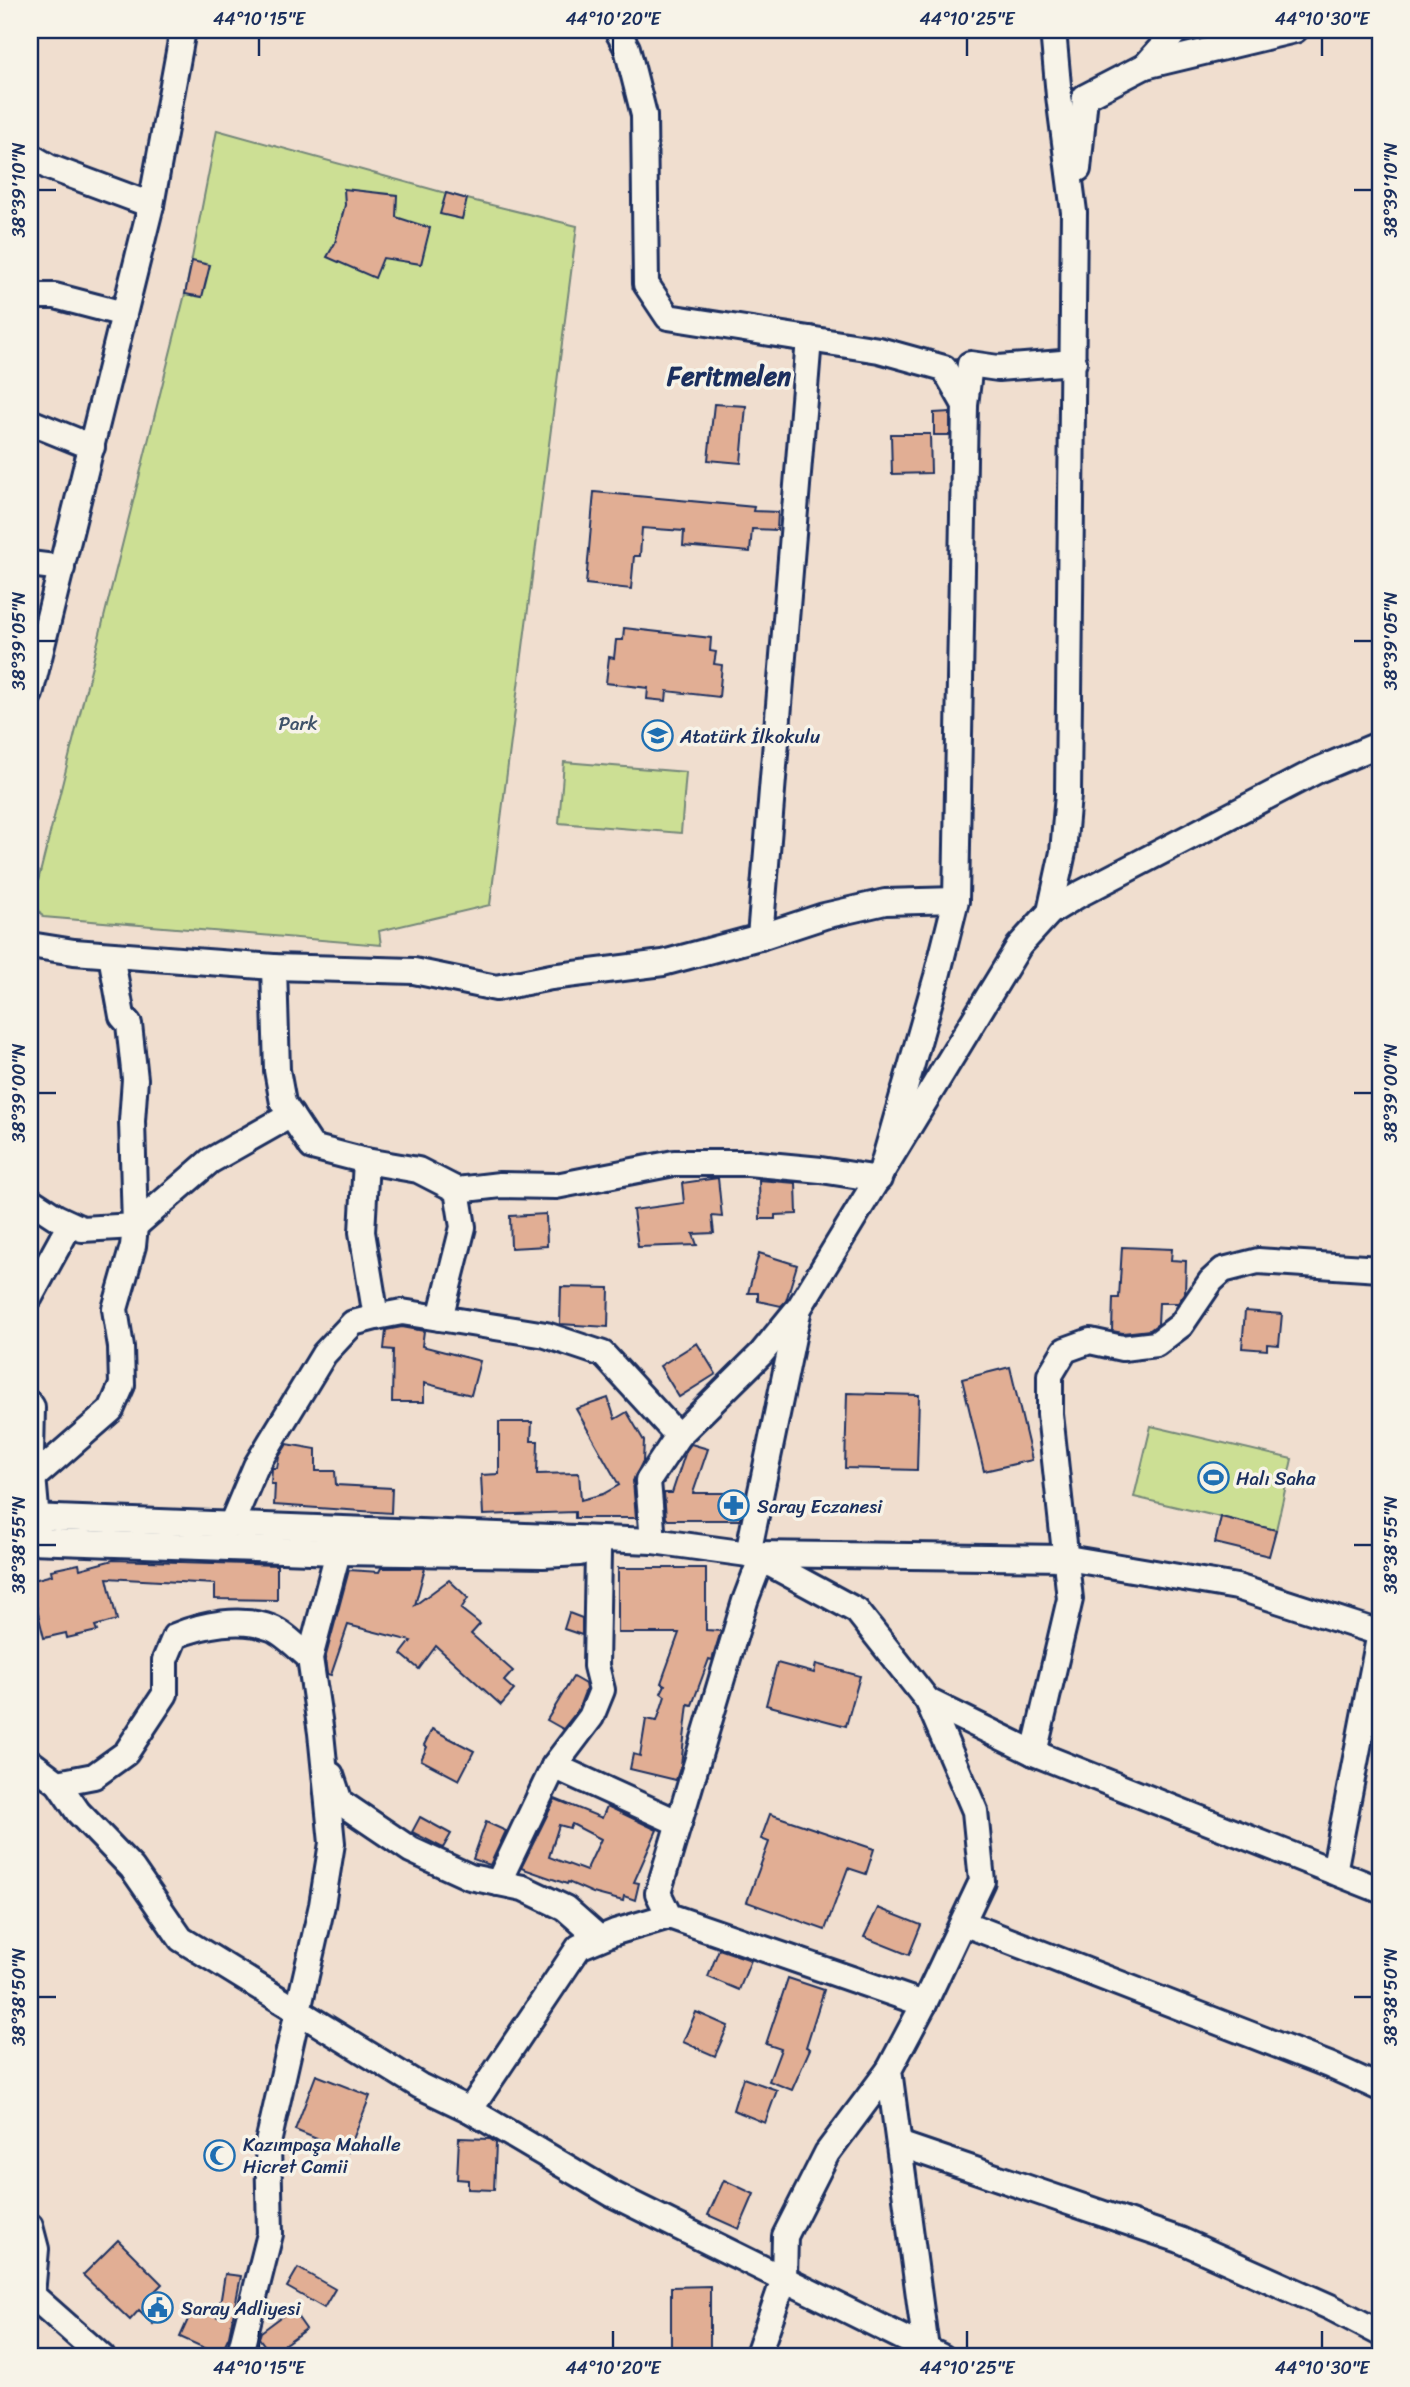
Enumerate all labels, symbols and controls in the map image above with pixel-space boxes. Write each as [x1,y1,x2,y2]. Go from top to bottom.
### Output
text: 44°10'15"E [213,3,306,35]
text: 44°10'20"E [565,3,662,35]
text: 44°10'25"E [920,3,1015,35]
text: 44°10'30"E [1275,3,1370,35]
text: 38°39'10"N [3,142,35,238]
text: 38°39'10"N [1375,142,1407,238]
district label: Feritmelen [666,353,791,399]
text: 38°39'05"N [3,591,35,690]
text: 38°39'05"N [1375,591,1407,690]
park label: Park [279,707,317,740]
school or university icon: Atatürk İlkokulu [640,719,674,753]
place label: Atatürk İlkokulu [679,720,820,753]
text: 38°39'00"N [3,1043,35,1142]
text: 38°39'00"N [1375,1043,1407,1142]
sports icon: Halı Saha [1196,1461,1230,1495]
place label: Halı Saha [1236,1462,1316,1495]
pharmacy icon: Saray Eczanesi [717,1489,751,1523]
place label: Saray Eczanesi [757,1490,883,1523]
text: 38°38'55"N [3,1496,35,1594]
text: 38°38'55"N [1375,1496,1407,1594]
text: 38°38'50"N [3,1947,35,2046]
text: 38°38'50"N [1375,1947,1407,2046]
place label: Kazımpaşa Mahalle Hicret Camii [243,2128,401,2183]
mosque icon: Kazımpaşa Mahalle Hicret Camii [203,2138,237,2172]
public building icon: Saray Adliyesi [141,2291,175,2325]
place label: Saray Adliyesi [181,2292,301,2325]
text: 44°10'15"E [213,2352,306,2384]
text: 44°10'20"E [565,2352,662,2384]
text: 44°10'25"E [920,2352,1015,2384]
text: 44°10'30"E [1275,2352,1370,2384]

